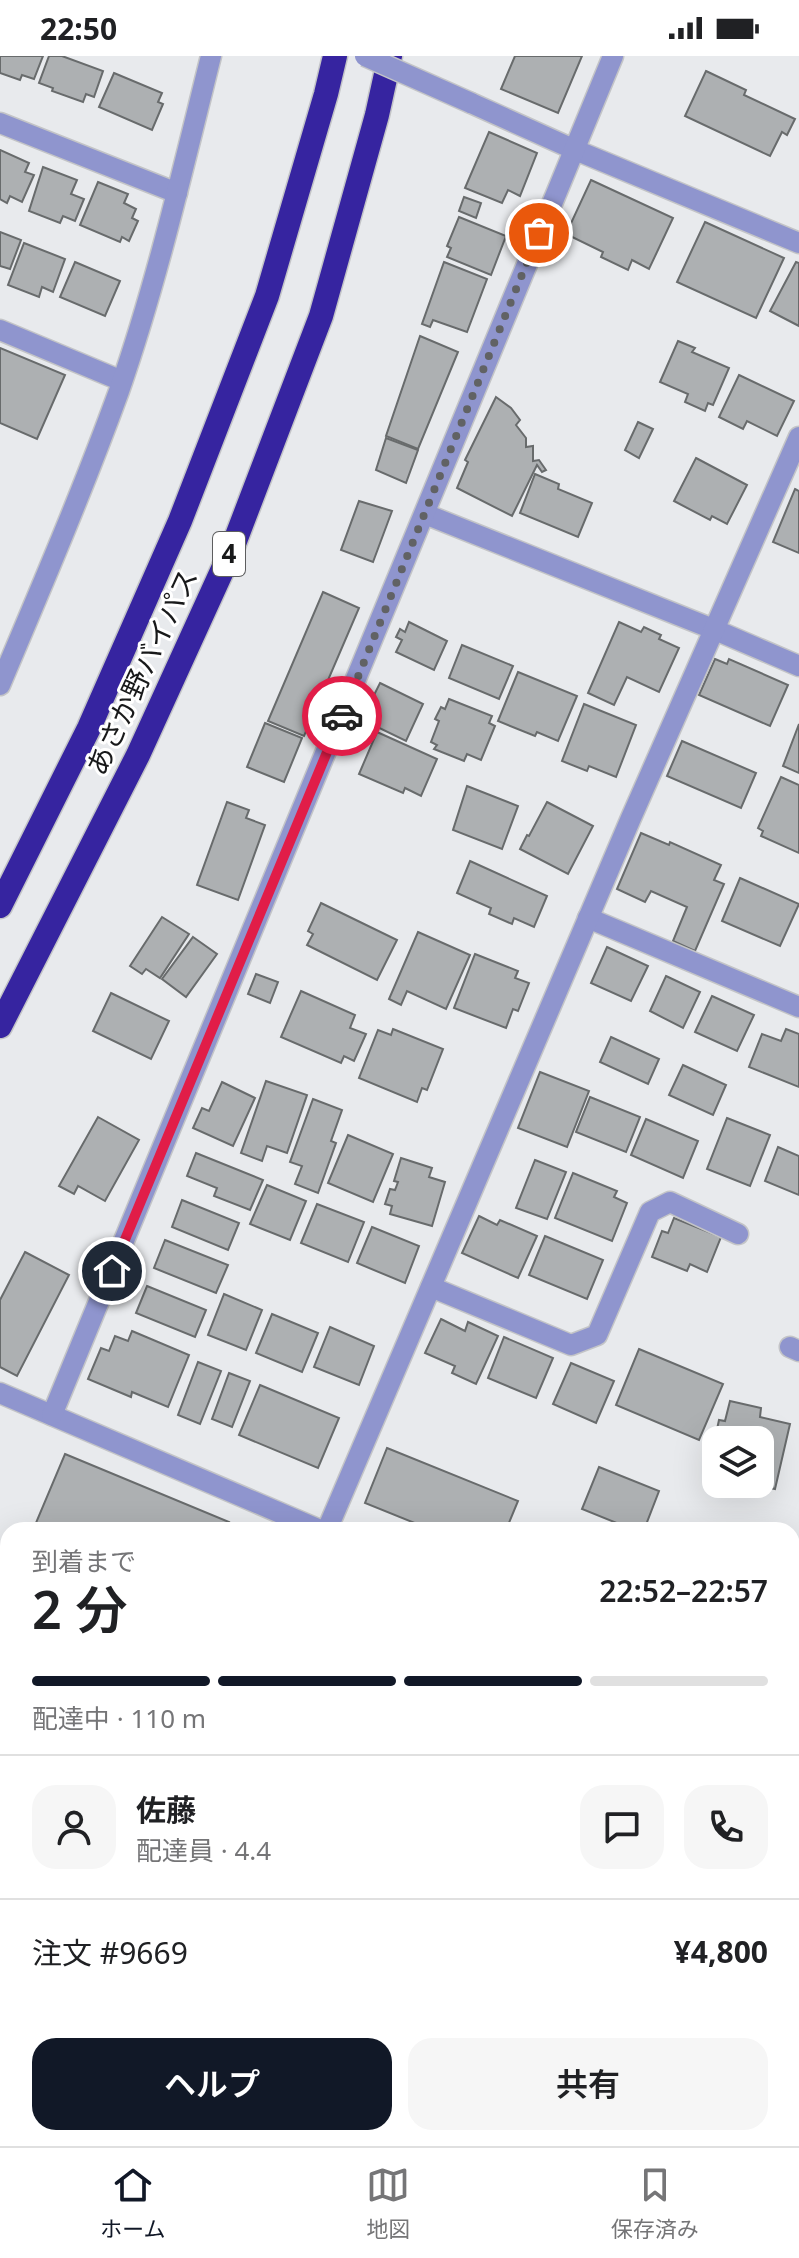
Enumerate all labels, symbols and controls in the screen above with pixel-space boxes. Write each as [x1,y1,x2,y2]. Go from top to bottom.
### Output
text: 22:50 [40,8,117,49]
pin [505,199,573,267]
icon: bag [517,211,561,255]
road number: 4 [213,532,245,576]
street label: あさか野バイパス [77,562,206,781]
courier [302,676,382,756]
icon: car [320,694,364,738]
pin [78,1237,146,1305]
icon: home [90,1249,134,1293]
map controls [702,1426,774,1498]
button: layers [702,1426,774,1498]
text: 到着まで [32,1543,136,1579]
text: 22:52–22:57 [599,1570,768,1611]
text: 2 分 [32,1573,127,1644]
text: 配達中 · 110 m [32,1700,206,1736]
button: person [32,1785,116,1869]
button: chat [580,1785,664,1869]
button: phone [684,1785,768,1869]
text: 佐藤 [136,1789,196,1830]
text: 配達員 · 4.4 [136,1832,271,1868]
text: ¥4,800 [674,1931,768,1972]
text: 注文 #9669 [32,1932,188,1973]
button: ヘルプ [32,2038,392,2130]
button: 共有 [408,2038,768,2130]
tab: ホーム [100,2163,166,2243]
tab: 地図 [366,2163,410,2243]
tab: 保存済み [611,2163,699,2243]

